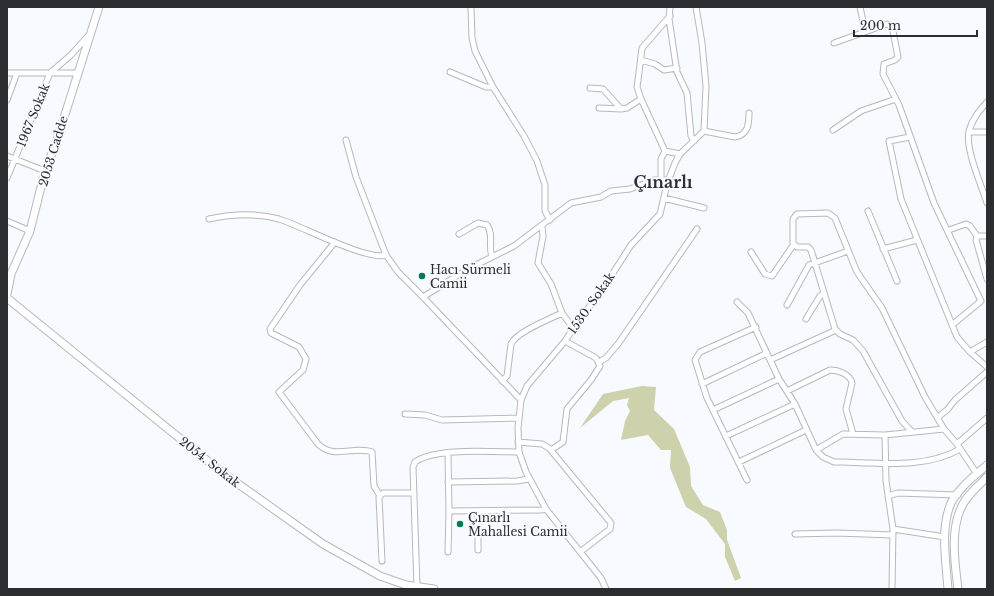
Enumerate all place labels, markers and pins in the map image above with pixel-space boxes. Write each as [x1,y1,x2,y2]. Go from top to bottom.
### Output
place label: Hacı Sürmeli Camii [430,262,511,291]
marker: Hacı Sürmeli Camii [417,271,427,281]
place label: Çınarlı Mahallesi Camii [468,510,568,539]
marker: Çınarlı Mahallesi Camii [455,519,465,529]

